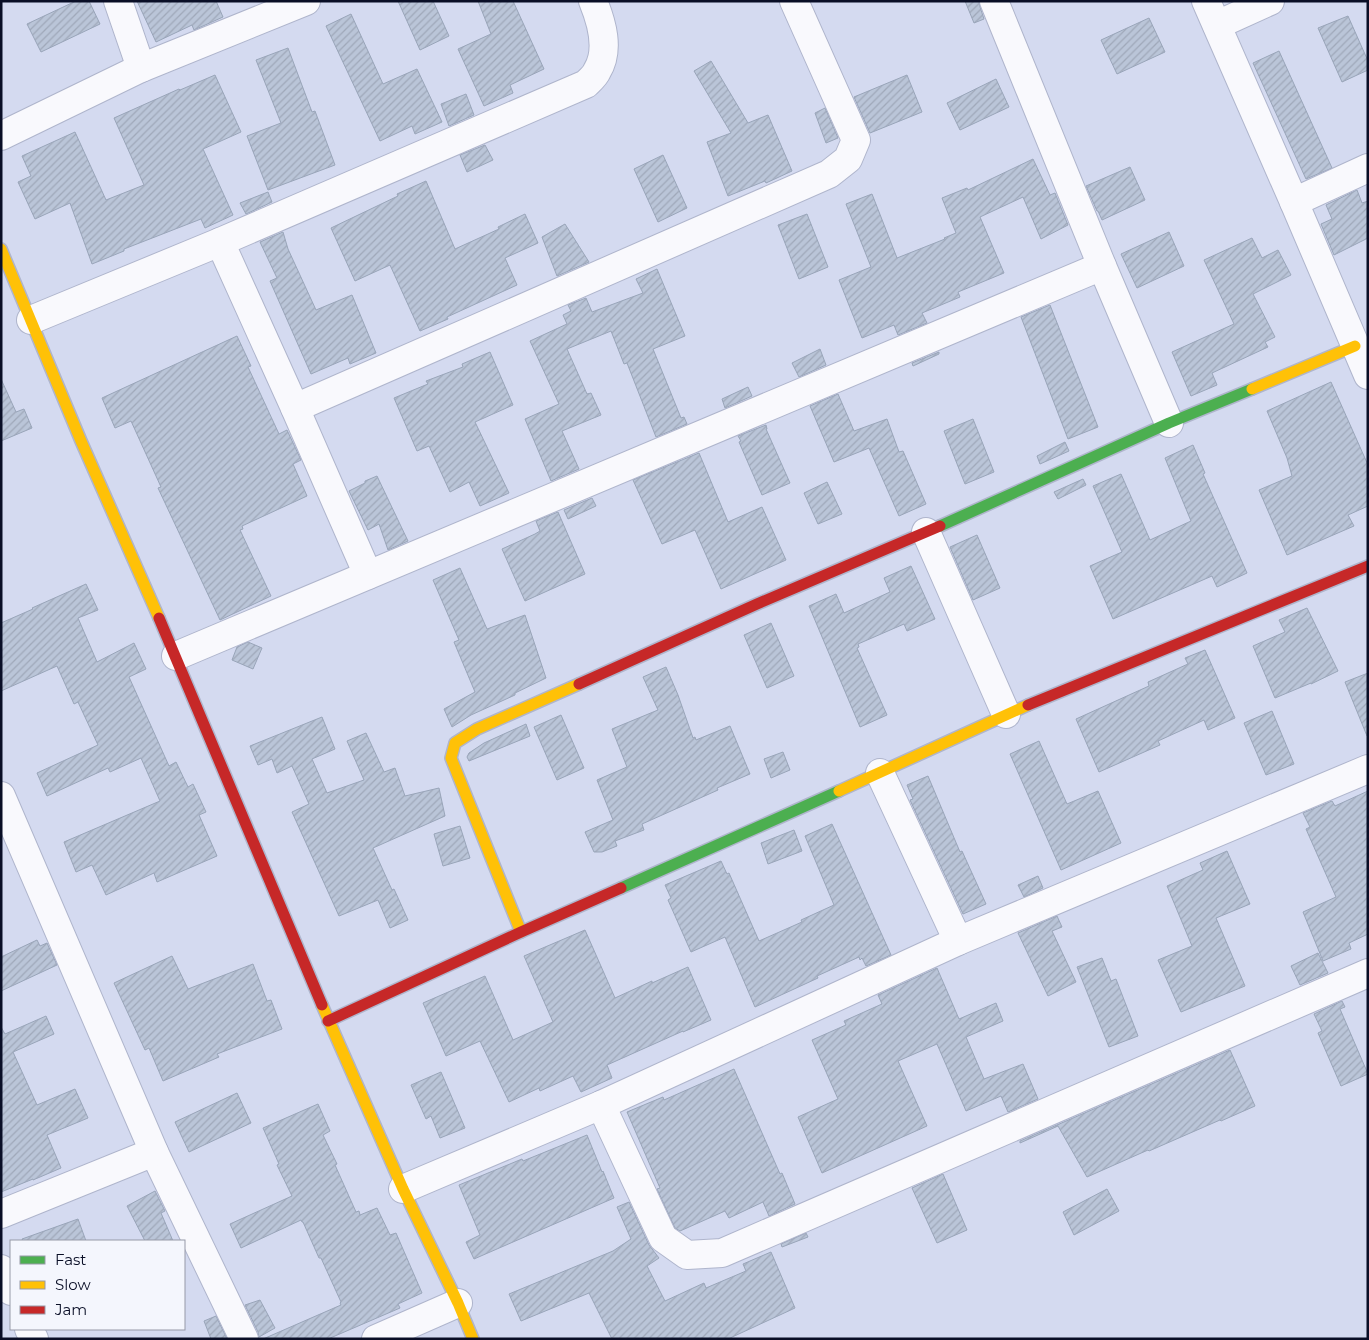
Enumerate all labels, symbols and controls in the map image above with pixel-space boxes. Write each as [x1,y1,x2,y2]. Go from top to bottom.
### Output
legend [10,1240,185,1330]
text: Fast [55,1250,86,1269]
text: Slow [55,1275,91,1294]
text: Jam [54,1300,87,1319]

